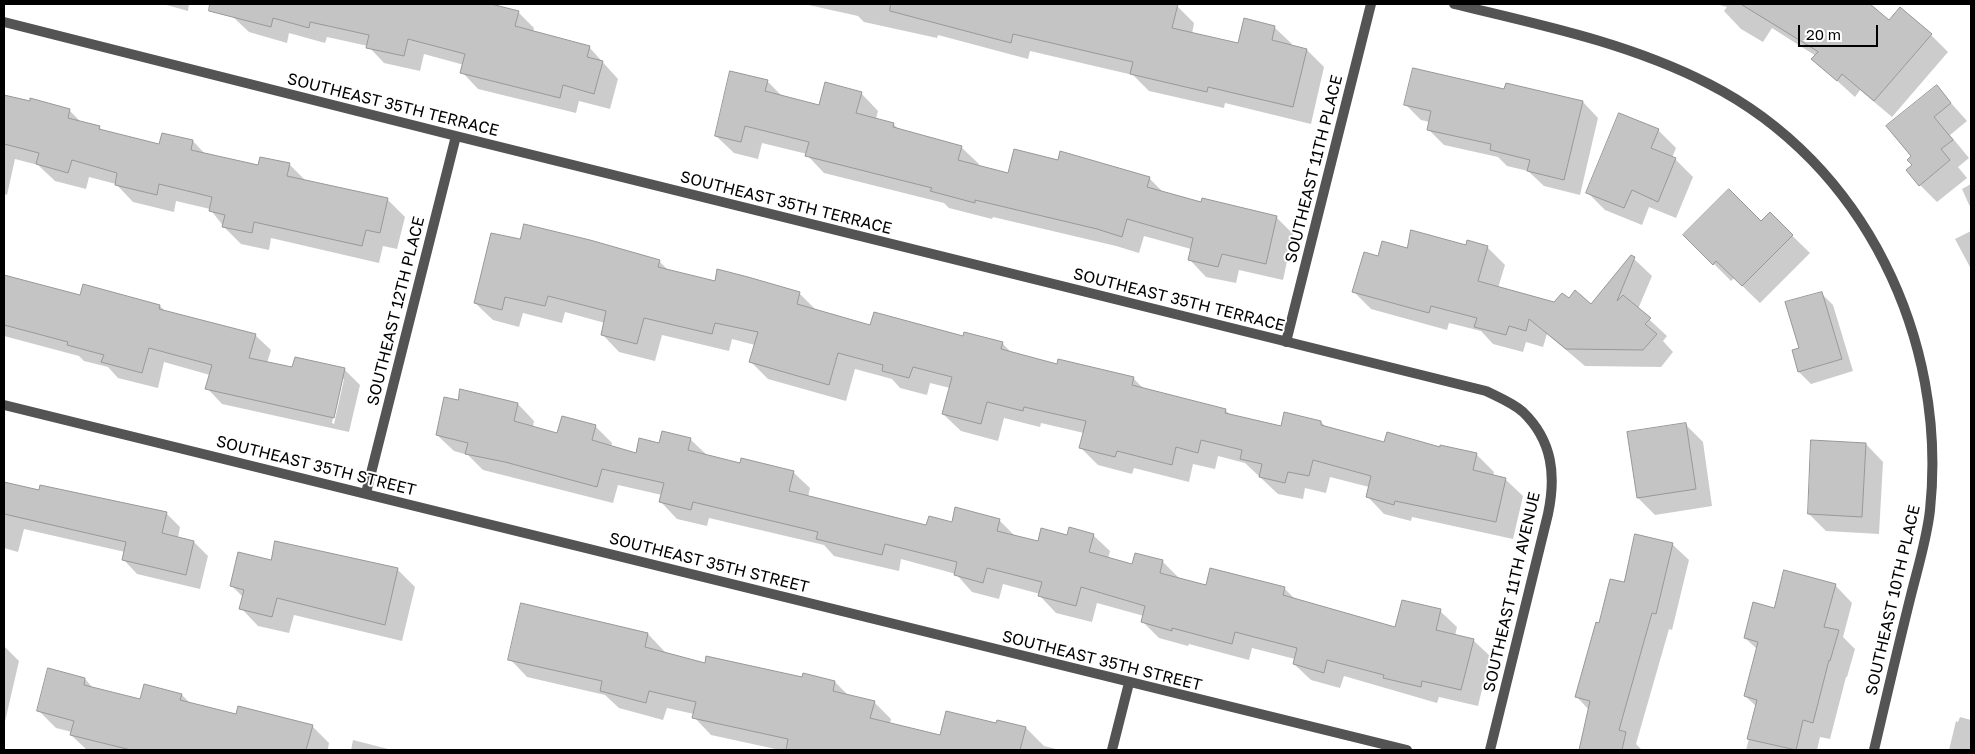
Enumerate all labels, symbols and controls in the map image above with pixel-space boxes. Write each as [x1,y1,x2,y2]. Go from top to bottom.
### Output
scale bar [1800,15,1880,47]
text: 20 m [1806,25,1841,43]
street label: SOUTHEAST 35TH TERRACE [285,69,501,141]
street label: SOUTHEAST 11TH PLACE [1281,73,1347,265]
street label: SOUTHEAST 35TH TERRACE [678,167,894,239]
street label: SOUTHEAST 12TH PLACE [363,214,429,408]
street label: SOUTHEAST 35TH TERRACE [1071,264,1287,336]
street label: SOUTHEAST 35TH STREET [214,432,418,500]
street label: SOUTHEAST 11TH AVENUE [1480,490,1544,694]
street label: SOUTHEAST 10TH PLACE [1862,503,1924,697]
street label: SOUTHEAST 35TH STREET [607,529,811,597]
street label: SOUTHEAST 35TH STREET [1000,627,1204,695]

